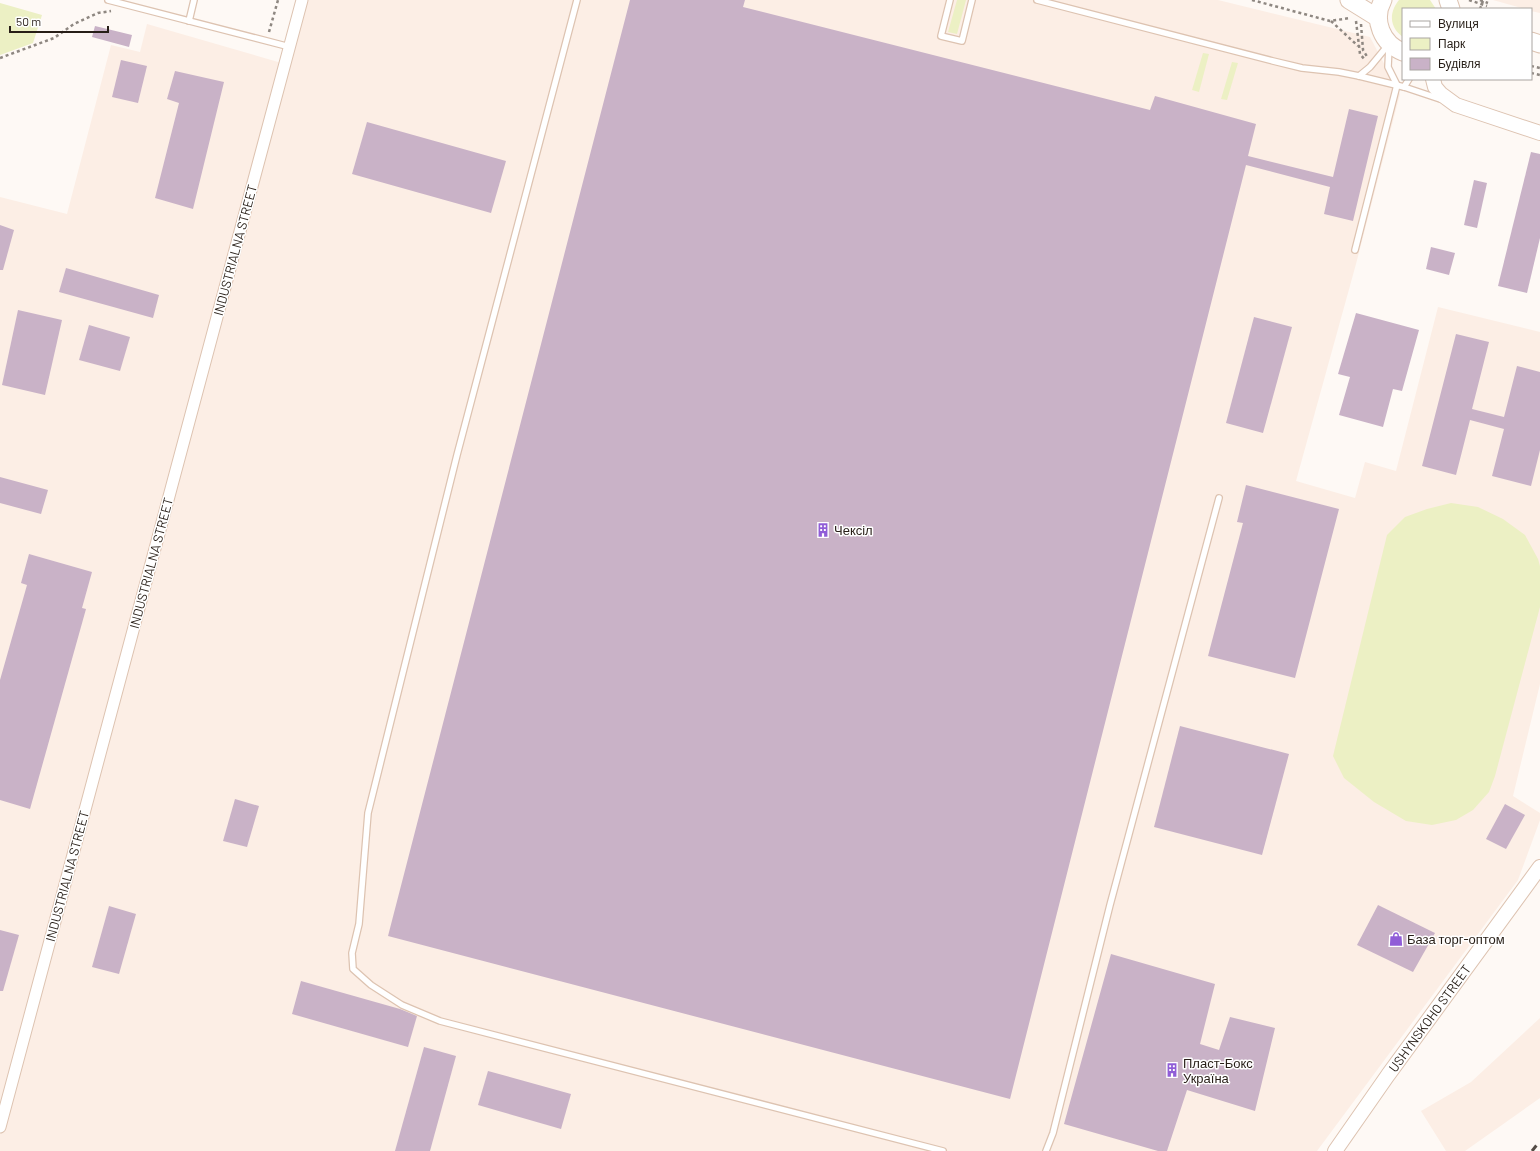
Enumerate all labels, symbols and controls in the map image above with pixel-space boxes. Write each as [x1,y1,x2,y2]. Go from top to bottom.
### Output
scale bar [10,8,108,34]
legend [1402,8,1532,80]
text: 50 m [16,14,41,28]
text: Вулиця [1438,16,1479,31]
text: Парк [1438,36,1466,51]
text: Будівля [1438,56,1480,71]
street label: INDUSTRIALNA STREET [210,183,260,317]
street label: INDUSTRIALNA STREET [126,496,176,630]
building icon: Чексіл [815,522,831,538]
place label: Чексіл [834,522,873,538]
street label: INDUSTRIALNA STREET [42,809,92,943]
shop icon: База торг-оптом [1388,931,1404,947]
place label: База торг-оптом [1407,931,1505,947]
street label: USHYNSKOHO STREET [1385,961,1474,1075]
place label: Пласт-Бокс Україна [1183,1055,1253,1086]
building icon: Пласт-Бокс Україна [1164,1062,1180,1078]

